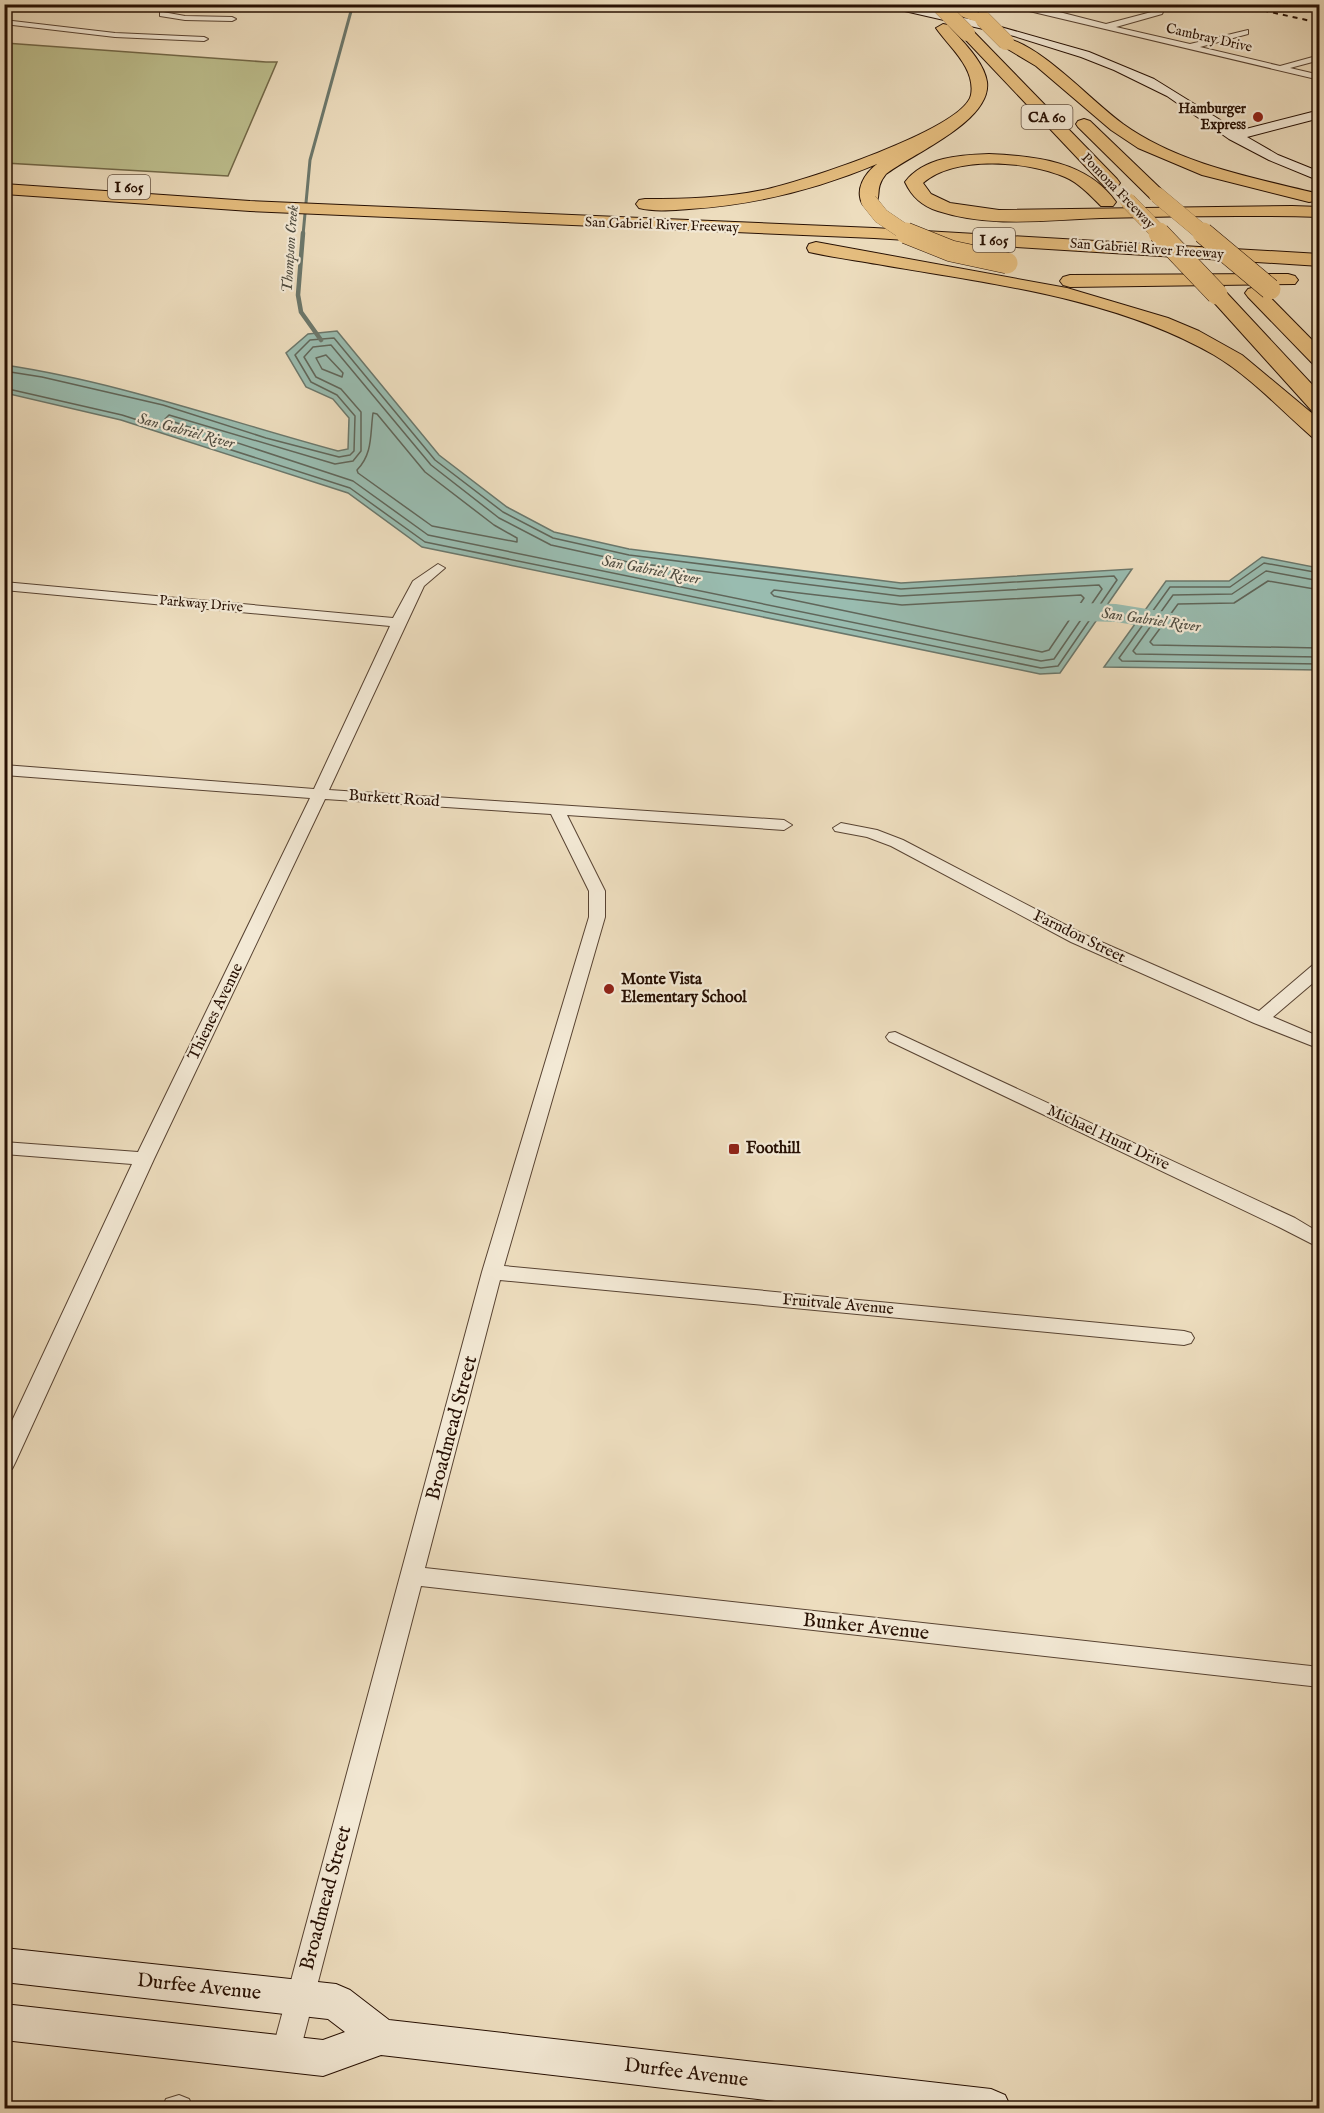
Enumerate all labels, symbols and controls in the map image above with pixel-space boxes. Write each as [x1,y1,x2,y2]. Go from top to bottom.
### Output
street label: Cambray Drive [1164,19,1254,57]
place label: Hamburger Express [1178,100,1247,134]
road number: CA 60 [1022,105,1072,129]
marker: Hamburger Express [1251,110,1265,124]
street label: Pomona Freeway [1077,149,1159,233]
road number: I 605 [108,175,150,199]
water label: Thompson Creek [277,205,303,293]
street label: San Gabriel River Freeway [585,213,739,237]
road number: I 605 [973,228,1015,252]
street label: San Gabriel River Freeway [1069,235,1225,263]
water label: San Gabriel River [135,409,238,453]
water label: San Gabriel River [600,551,703,589]
street label: Parkway Drive [158,591,244,617]
water label: San Gabriel River [1100,604,1203,636]
street label: Burkett Road [348,786,441,812]
street label: Farndon Street [1030,906,1129,968]
street label: Thienes Avenue [184,960,248,1064]
place label: Monte Vista Elementary School [621,970,747,1008]
marker: Monte Vista Elementary School [602,982,616,996]
street label: Michael Hunt Drive [1043,1101,1173,1175]
place label: Foothill [746,1139,801,1159]
marker: Foothill [727,1142,741,1156]
street label: Fruitvale Avenue [781,1290,895,1320]
street label: Broadmead Street [421,1353,483,1503]
street label: Bunker Avenue [802,1608,930,1646]
street label: Broadmead Street [295,1823,357,1973]
street label: Durfee Avenue [136,1968,262,2006]
street label: Durfee Avenue [623,2053,749,2093]

